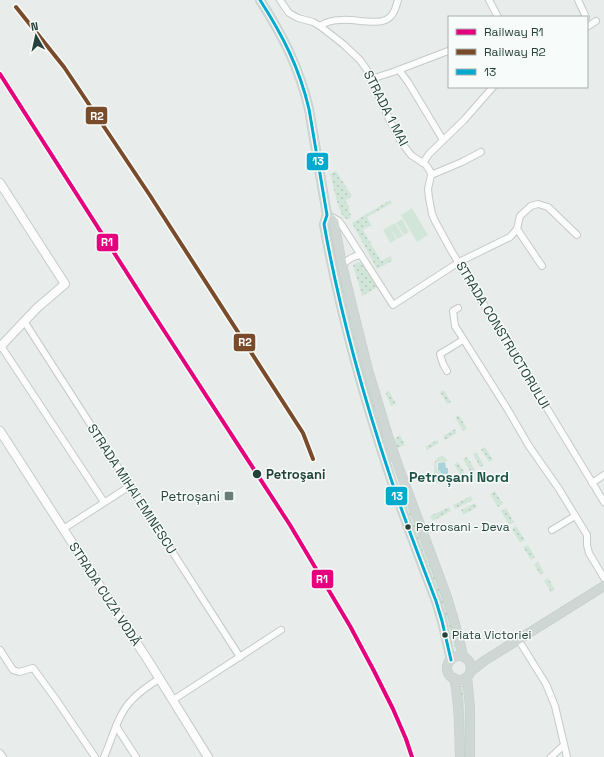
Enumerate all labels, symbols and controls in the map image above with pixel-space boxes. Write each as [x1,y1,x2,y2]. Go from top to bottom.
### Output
north arrow [16,16,56,56]
legend [448,16,588,88]
text: N [30,19,39,34]
text: Railway R1 [484,24,544,40]
text: Railway R2 [484,44,546,60]
text: 13 [484,64,496,80]
street label: STRADA 1 MAI [360,67,412,149]
line badge: R2 [85,106,108,125]
text: R2 [90,109,104,123]
line badge: 13 [306,152,329,171]
text: 13 [312,154,324,168]
line badge: R1 [96,233,119,252]
text: R1 [101,235,113,249]
street label: STRADA CONSTRUCTORULUI [452,258,554,412]
line badge: R2 [233,333,256,352]
text: R2 [238,335,252,349]
street label: STRADA MIHAI EMINESCU [84,421,180,557]
place label: Petroşani [266,466,326,483]
marker: Petroşani [251,468,263,480]
district label: Petroșani Nord [409,468,509,487]
line badge: 13 [385,486,408,506]
place label: Petroșani [161,488,220,505]
text: 13 [391,489,403,503]
marker: Petroșani [223,490,235,502]
place label: Petrosani - Deva [416,519,510,535]
marker: Petrosani - Deva [403,522,413,532]
street label: STRADA CUZA VODĂ [65,539,145,649]
line badge: R1 [311,569,334,589]
text: R1 [316,572,328,586]
place label: Piata Victoriei [452,627,532,643]
marker: Piata Victoriei [440,630,450,640]

